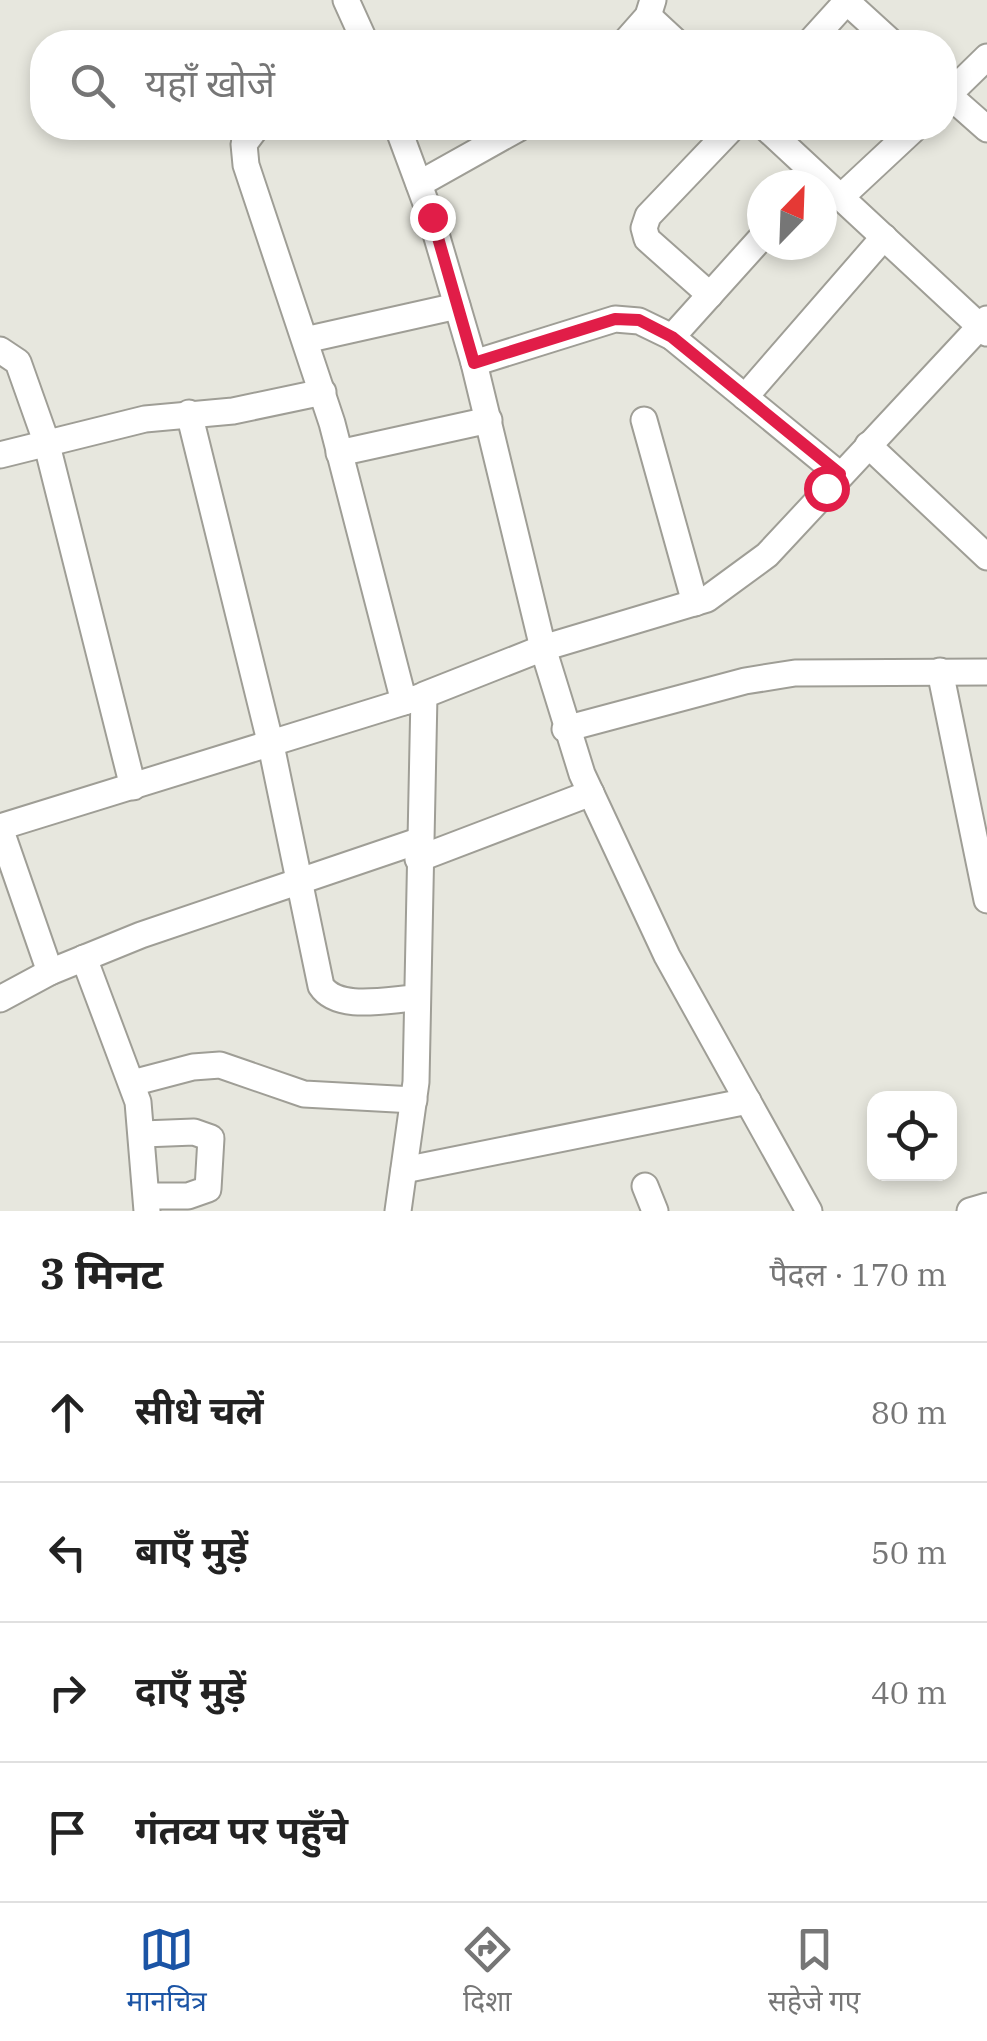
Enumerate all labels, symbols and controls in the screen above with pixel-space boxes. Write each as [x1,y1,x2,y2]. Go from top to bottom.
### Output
search box [30,30,957,140]
icon: search [65,58,120,113]
text: यहाँ खोजें [145,58,275,107]
north arrow [747,170,837,260]
route end [410,195,456,241]
route start [804,466,850,512]
map controls [867,1091,957,1181]
button: locate [867,1091,957,1181]
text: 3 मिनट [40,1246,163,1301]
text: पैदल · 170 m [769,1253,947,1295]
icon: ahead [40,1385,95,1440]
text: सीधे चलें [135,1385,264,1434]
text: 80 m [871,1391,947,1433]
icon: left [40,1525,95,1580]
text: बाएँ मुड़ें [135,1525,248,1574]
text: 50 m [871,1531,947,1573]
icon: right [40,1665,95,1720]
text: दाएँ मुड़ें [135,1665,246,1714]
text: 40 m [871,1671,947,1713]
icon: arrive [40,1805,95,1860]
text: गंतव्य पर पहुँचे [135,1805,348,1854]
tab: मानचित्र [127,1922,207,2022]
tab: दिशा [460,1922,515,2022]
tab: सहेजे गए [768,1922,860,2022]

